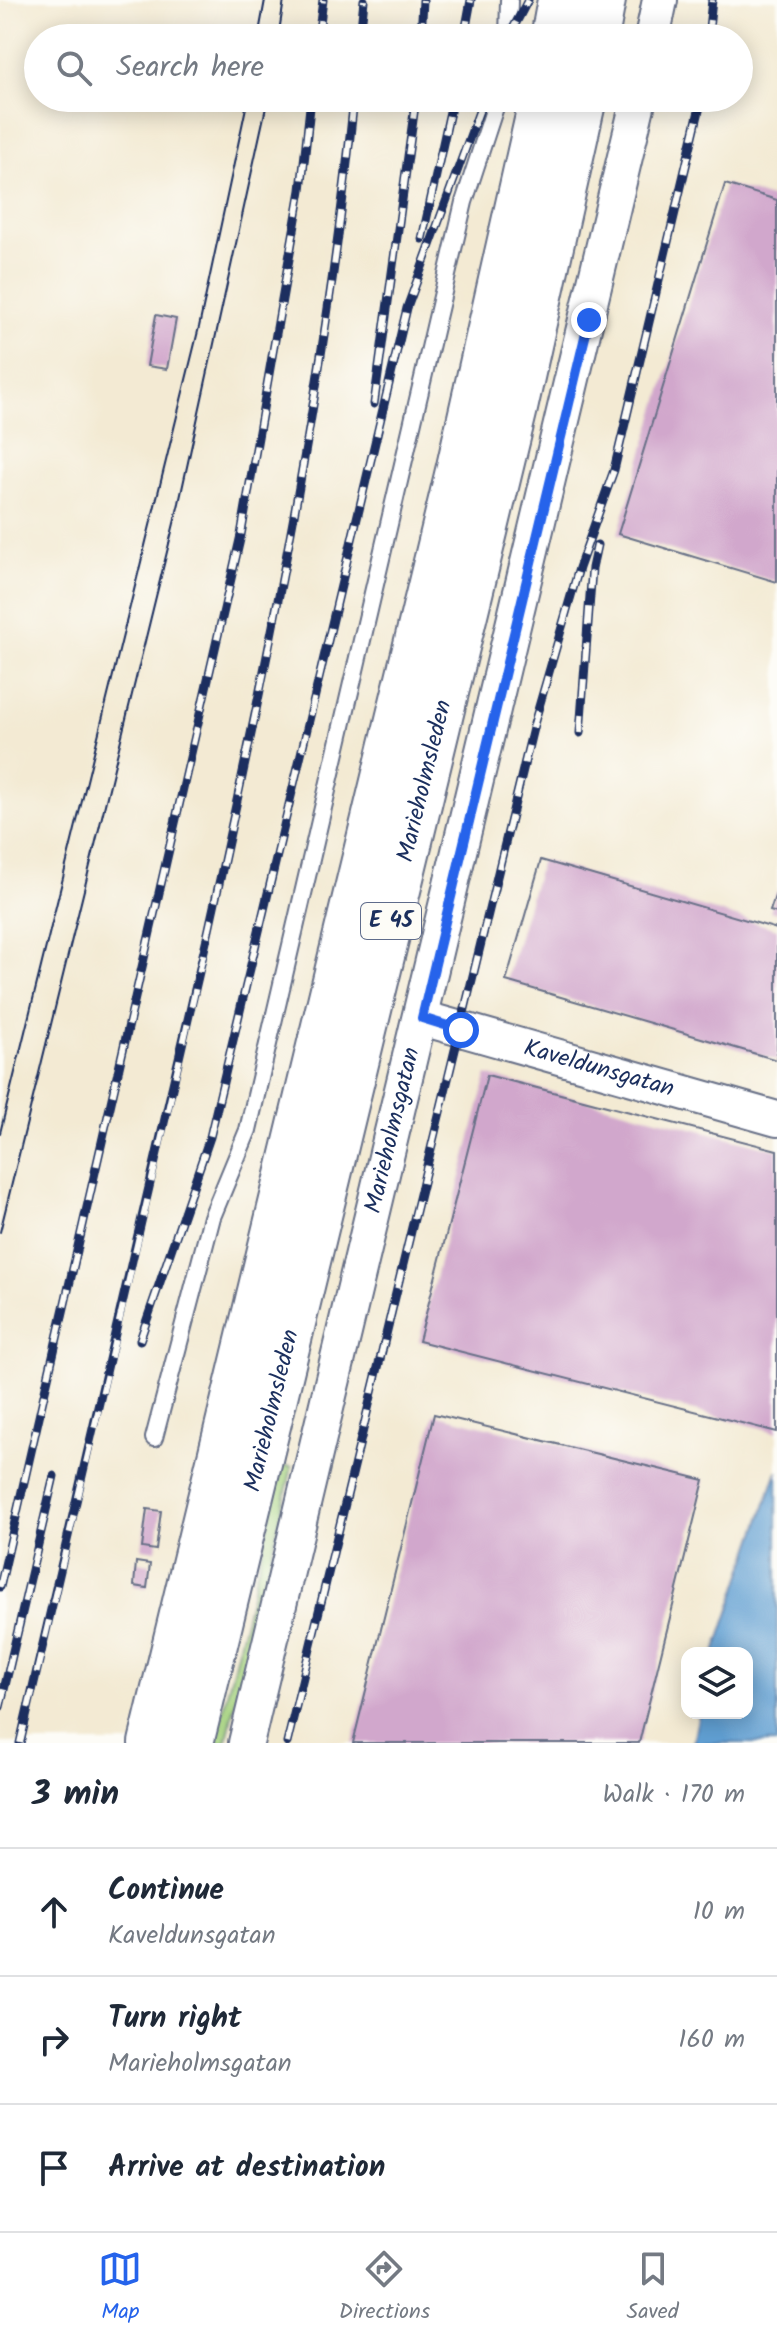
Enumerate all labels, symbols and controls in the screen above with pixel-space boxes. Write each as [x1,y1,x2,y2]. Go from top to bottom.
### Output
search box [24,24,753,112]
text: Search here [116,44,264,92]
icon: search [52,46,96,90]
route end [571,302,607,338]
street label: Marieholmsleden [386,696,463,866]
road number: E 45 [361,903,421,939]
route start [443,1012,479,1048]
street label: Kaveldunsgatan [519,1028,679,1108]
street label: Marieholmsgatan [354,1043,431,1217]
street label: Marieholmsleden [233,1325,310,1496]
map controls [681,1647,753,1719]
button: layers [681,1647,753,1719]
text: 3 min [32,1768,119,1822]
text: Walk · 170 m [603,1774,745,1816]
text: Continue [108,1867,224,1915]
icon: ahead [32,1890,76,1934]
text: 10 m [693,1891,745,1933]
text: Kaveldunsgatan [108,1915,276,1957]
text: Turn right [108,1995,241,2043]
icon: right [32,2018,76,2062]
text: 160 m [678,2019,745,2061]
text: Marieholmsgatan [108,2043,292,2085]
text: Arrive at destination [108,2144,385,2192]
icon: arrive [32,2146,76,2190]
tab: Map [98,2247,142,2330]
tab: Directions [339,2247,430,2330]
tab: Saved [627,2247,679,2330]

